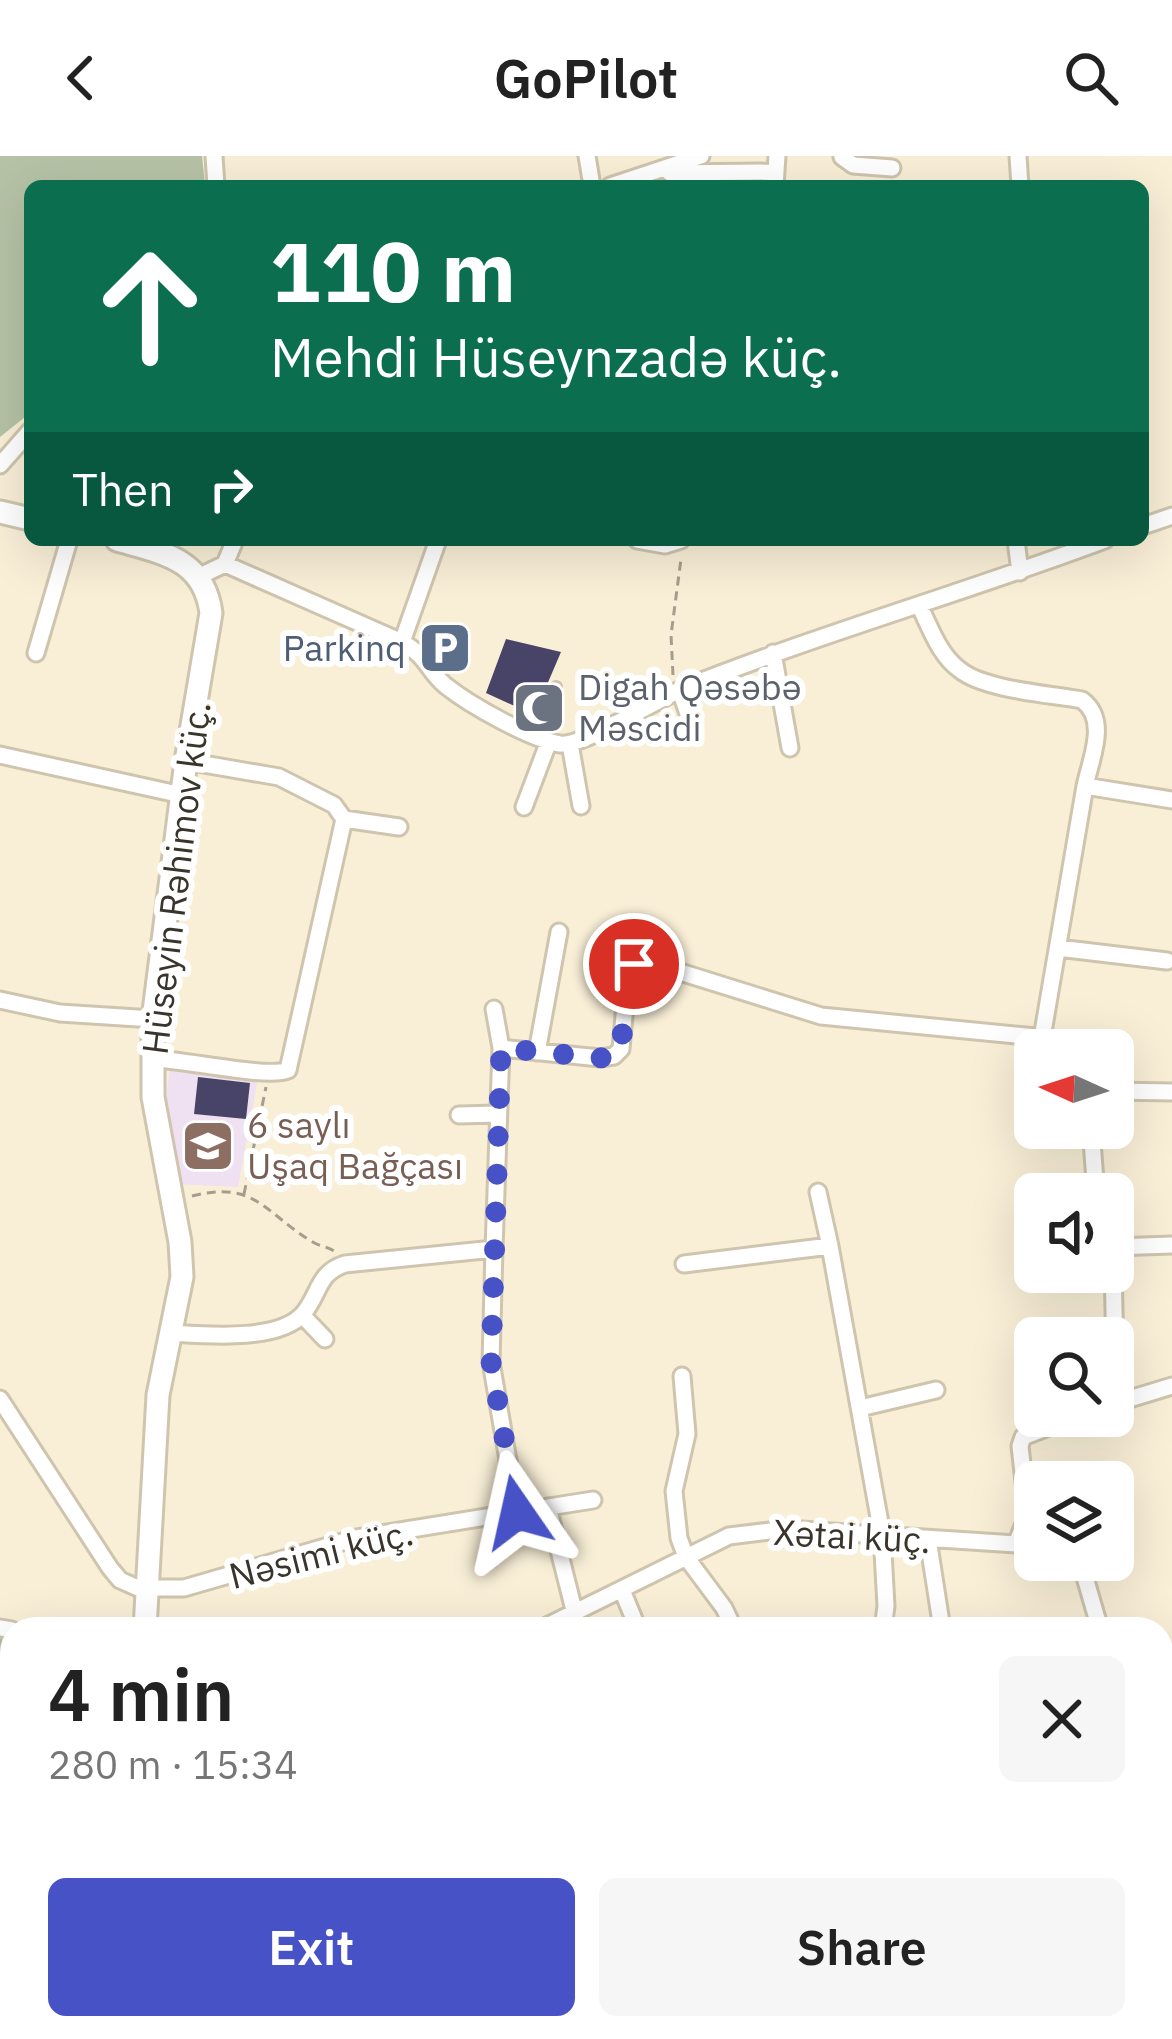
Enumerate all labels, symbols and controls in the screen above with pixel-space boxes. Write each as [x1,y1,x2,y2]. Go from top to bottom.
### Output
text: GoPilot [494,43,678,113]
icon: back [48,45,114,111]
icon: search [1058,45,1124,111]
text: 110 m [270,216,516,325]
icon: ahead [72,228,228,384]
text: Mehdi Hüseynzadə küç. [270,322,842,392]
icon: right [198,456,264,522]
text: Then [72,460,174,518]
parking icon: Parkinq [417,620,473,676]
place label: Parkinq [283,624,406,671]
place label: Digah Qəsəbə Məscidi [578,663,801,751]
mosque icon: Digah Qəsəbə Məscidi [511,680,567,736]
street label: Hüseyin Rəhimov küç. [131,699,220,1057]
pin [583,913,685,1015]
icon: arrive [601,931,667,997]
north arrow [1014,1029,1134,1149]
map controls [1014,1029,1134,1581]
place label: 6 saylı Uşaq Bağçası [247,1101,463,1189]
school or university icon: 6 saylı Uşaq Bağçası [180,1118,236,1174]
button: sound [1014,1173,1134,1293]
button: search [1014,1317,1134,1437]
position arrow [454,1449,580,1575]
button: layers [1014,1461,1134,1581]
street label: Nəsimi küç. [224,1508,418,1599]
street label: Xətai küç. [772,1508,932,1563]
text: 4 min [48,1647,234,1741]
button: close [999,1656,1125,1782]
text: 280 m · 15:34 [48,1739,298,1790]
button: Exit [48,1878,575,2016]
button: Share [599,1878,1125,2016]

